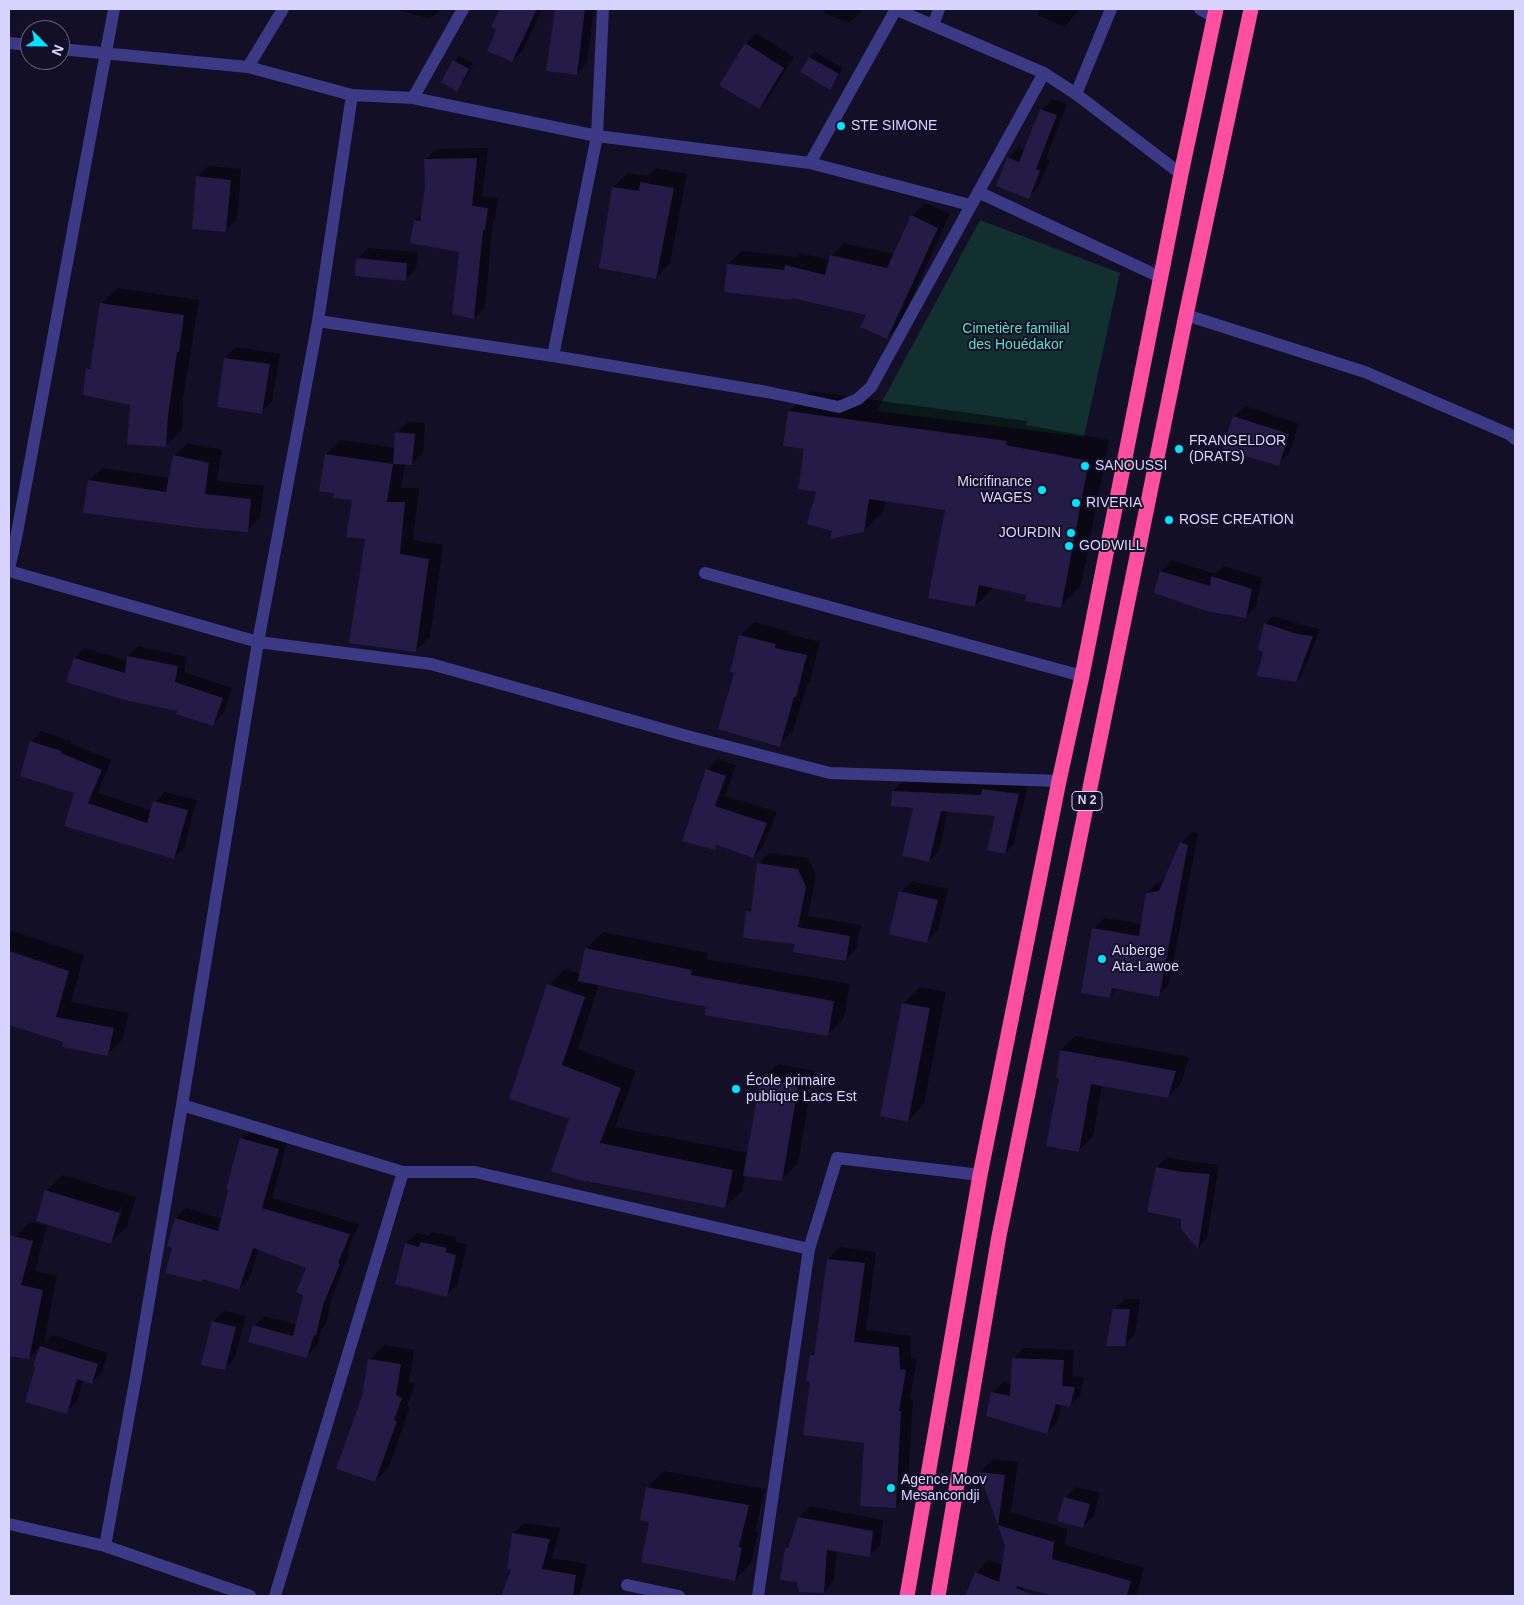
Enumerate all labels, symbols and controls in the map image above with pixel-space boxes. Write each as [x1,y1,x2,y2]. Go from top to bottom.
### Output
north arrow [20,20,70,70]
text: N [49,43,67,58]
place label: STE SIMONE [851,118,937,134]
marker: STE SIMONE [835,120,847,132]
park label: Cimetière familial des Houédakor [962,321,1070,354]
place label: FRANGELDOR (DRATS) [1189,433,1286,466]
marker: FRANGELDOR (DRATS) [1173,443,1185,455]
place label: SANOUSSI [1095,458,1167,474]
marker: SANOUSSI [1079,460,1091,472]
place label: Micrifinance WAGES [957,474,1032,507]
marker: Micrifinance WAGES [1036,484,1048,496]
place label: RIVERIA [1086,495,1142,511]
marker: RIVERIA [1070,497,1082,509]
place label: ROSE CREATION [1179,512,1294,528]
marker: ROSE CREATION [1163,514,1175,526]
place label: JOURDIN [999,525,1061,541]
marker: JOURDIN [1065,527,1077,539]
place label: GODWILL [1079,538,1144,554]
marker: GODWILL [1063,540,1075,552]
road number: N 2 [1072,791,1102,810]
place label: Auberge Ata-Lawoe [1112,943,1179,976]
marker: Auberge Ata-Lawoe [1096,953,1108,965]
place label: École primaire publique Lacs Est [746,1073,857,1106]
marker: École primaire publique Lacs Est [730,1083,742,1095]
place label: Agence Moov Mesancondji [901,1472,987,1504]
marker: Agence Moov Mesancondji [885,1482,897,1494]

